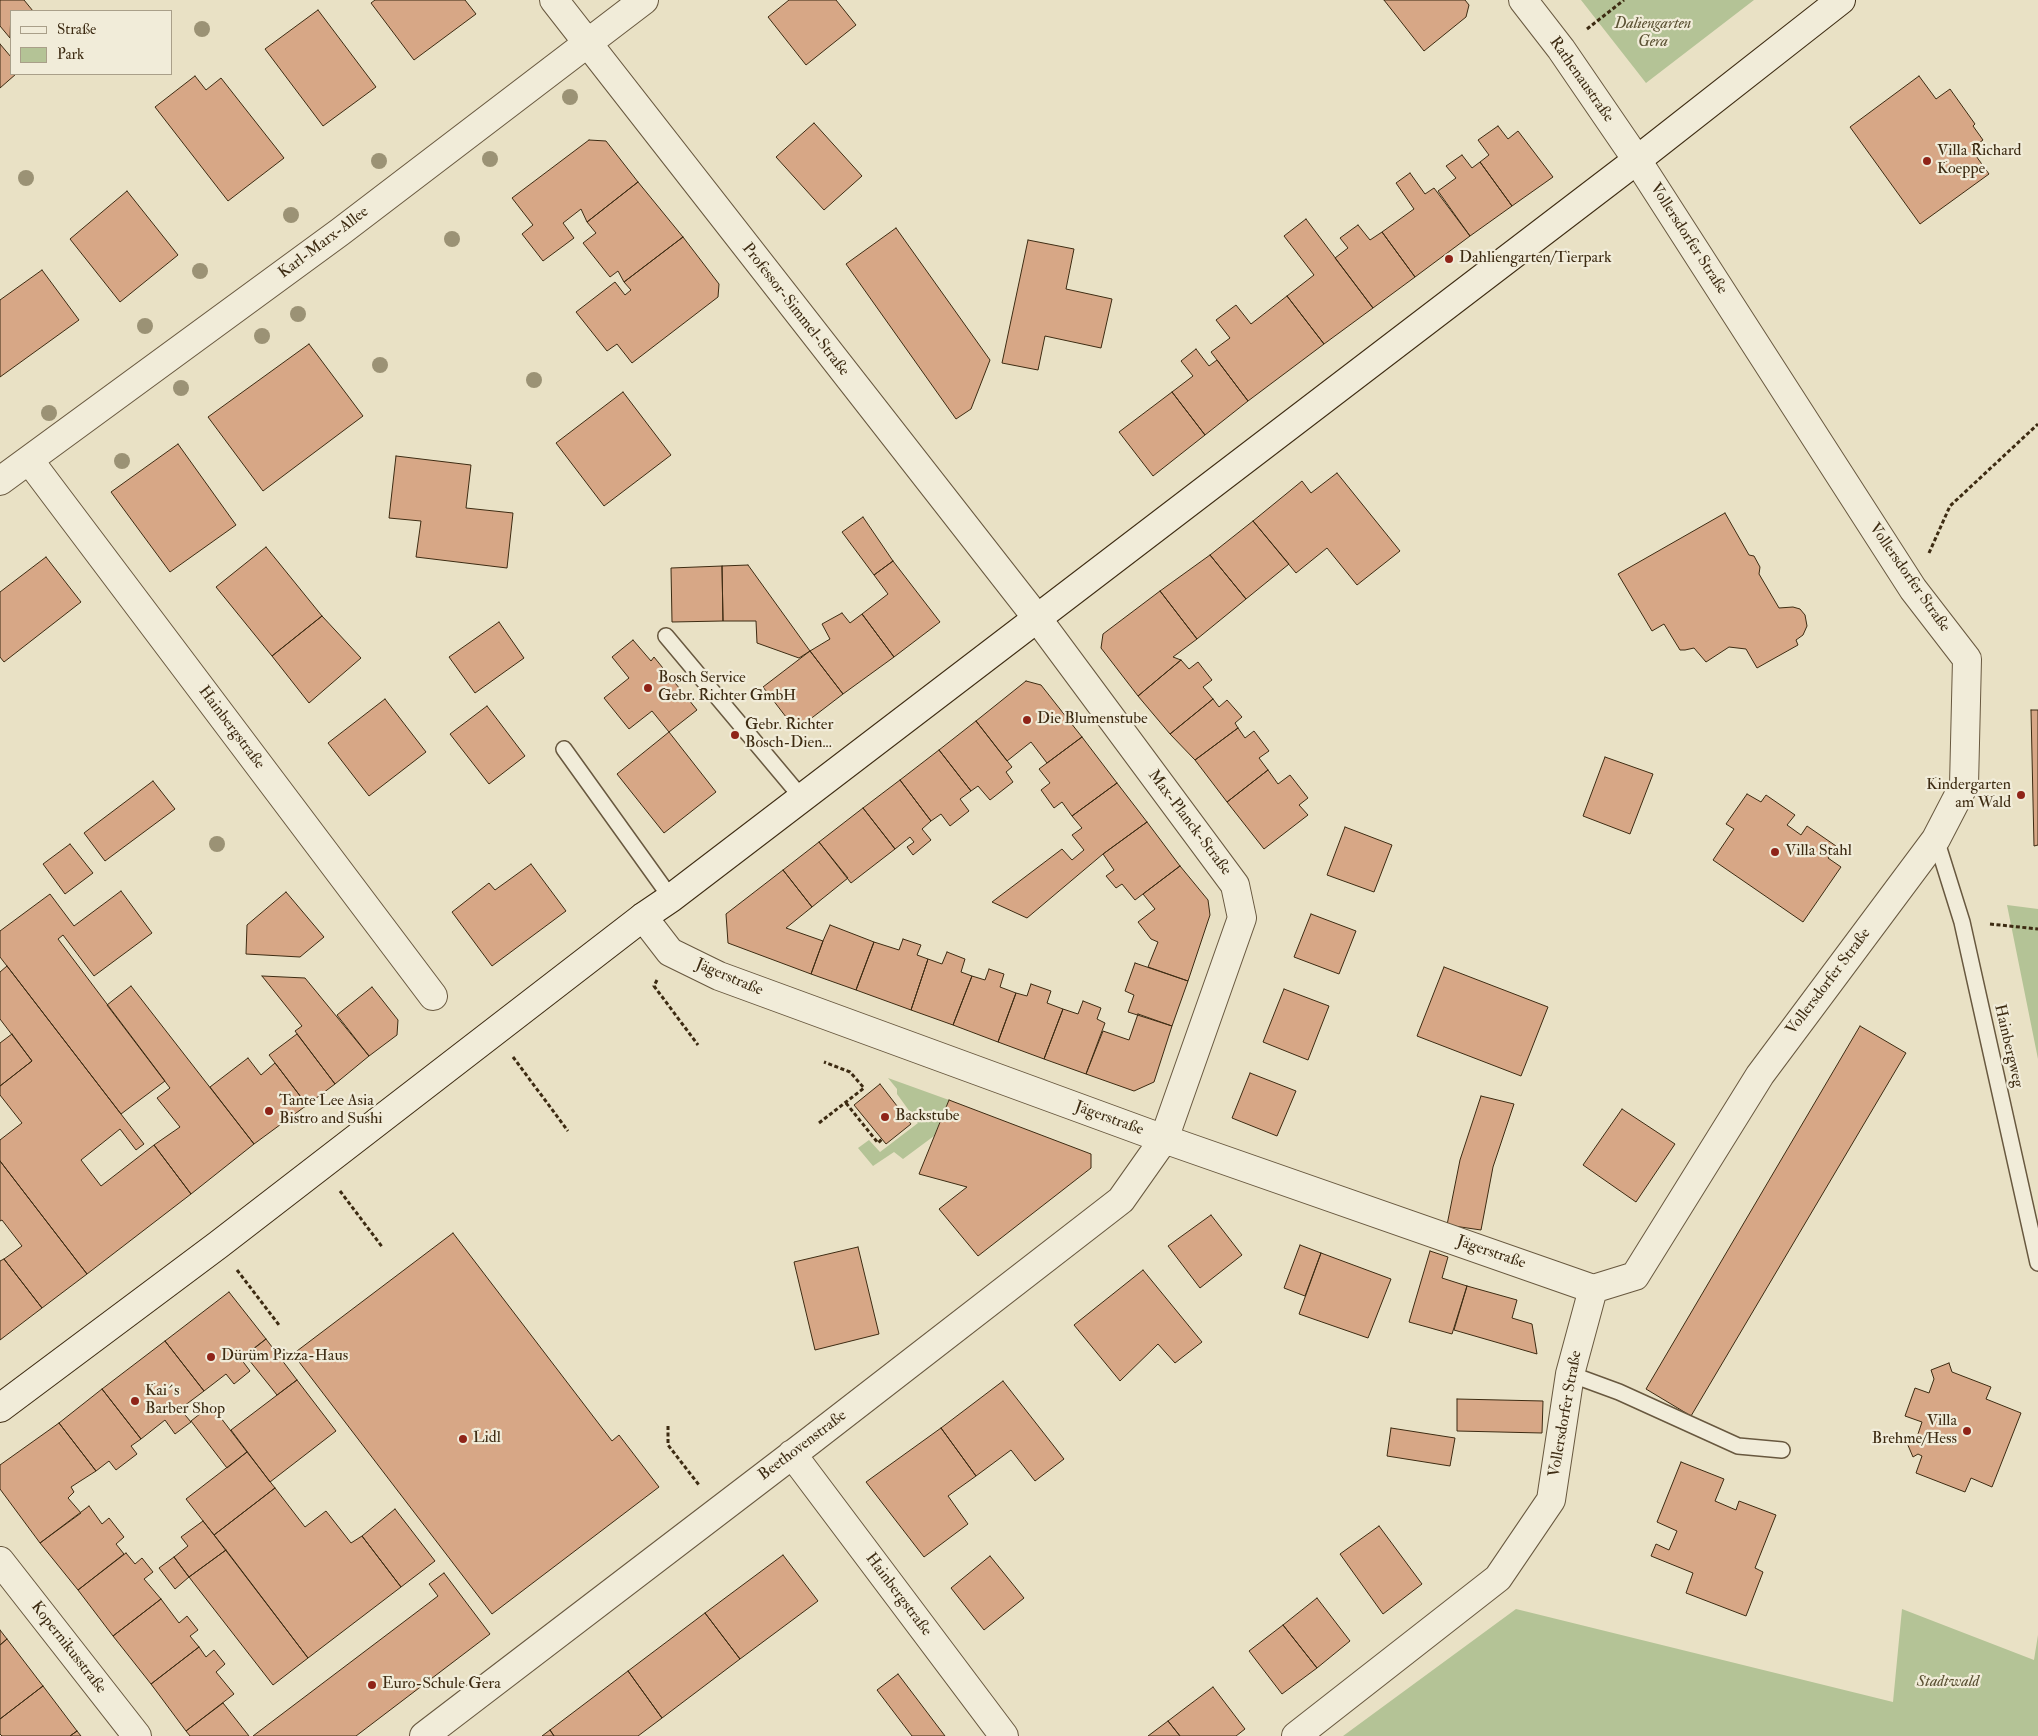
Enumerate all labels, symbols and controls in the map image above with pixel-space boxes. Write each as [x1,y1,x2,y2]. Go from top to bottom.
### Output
legend [10,10,172,75]
park label: Daliengarten Gera [1615,15,1691,53]
text: Straße [57,20,96,39]
street label: Rathenaustraße [1544,34,1618,126]
text: Park [57,45,84,64]
place label: Villa Richard Koeppe [1937,142,2021,180]
marker: Villa Richard Koeppe [1921,155,1933,167]
street label: Vollersdorfer Straße [1645,180,1731,298]
street label: Karl-Marx-Allee [275,203,373,283]
street label: Professor-Simmel-Straße [737,240,853,380]
place label: Dahliengarten/Tierpark [1459,249,1612,269]
marker: Dahliengarten/Tierpark [1443,253,1455,265]
street label: Vollersdorfer Straße [1864,520,1954,636]
place label: Bosch Service Gebr. Richter GmbH [658,669,796,707]
marker: Bosch Service Gebr. Richter GmbH [642,682,654,694]
street label: Hainbergstraße [194,683,268,773]
place label: Die Blumenstube [1037,710,1148,730]
marker: Die Blumenstube [1021,714,1033,726]
place label: Gebr. Richter Bosch-Dien... [745,716,833,754]
marker: Gebr. Richter Bosch-Dien... [729,729,741,741]
street label: Max-Planck-Straße [1143,767,1235,879]
place label: Kindergarten am Wald [1926,776,2011,814]
marker: Kindergarten am Wald [2015,789,2027,801]
place label: Villa Stahl [1785,842,1852,862]
marker: Villa Stahl [1769,846,1781,858]
street label: Vollersdorfer Straße [1783,925,1875,1039]
street label: Jägerstraße [692,955,766,1001]
street label: Hainbergweg [1989,1003,2027,1089]
place label: Tante Lee Asia Bistro and Sushi [279,1092,383,1130]
street label: Jägerstraße [1072,1098,1146,1140]
marker: Tante Lee Asia Bistro and Sushi [263,1105,275,1117]
place label: Backstube [895,1107,959,1127]
marker: Backstube [879,1111,891,1123]
street label: Jägerstraße [1454,1232,1528,1274]
place label: Dürüm Pizza-Haus [221,1347,348,1367]
street label: Vollersdorfer Straße [1545,1349,1587,1479]
marker: Dürüm Pizza-Haus [205,1351,217,1363]
place label: Kai´s Barber Shop [145,1382,225,1420]
marker: Kai´s Barber Shop [129,1395,141,1407]
street label: Beethovenstraße [755,1407,851,1485]
place label: Villa Brehme/Hess [1872,1412,1957,1450]
marker: Villa Brehme/Hess [1961,1425,1973,1437]
place label: Lidl [473,1429,501,1449]
marker: Lidl [457,1433,469,1445]
street label: Hainbergstraße [861,1550,935,1640]
street label: Kopernikusstraße [26,1598,110,1698]
park label: Stadtwald [1917,1673,1979,1693]
place label: Euro-Schule Gera [382,1675,501,1695]
marker: Euro-Schule Gera [366,1679,378,1691]

